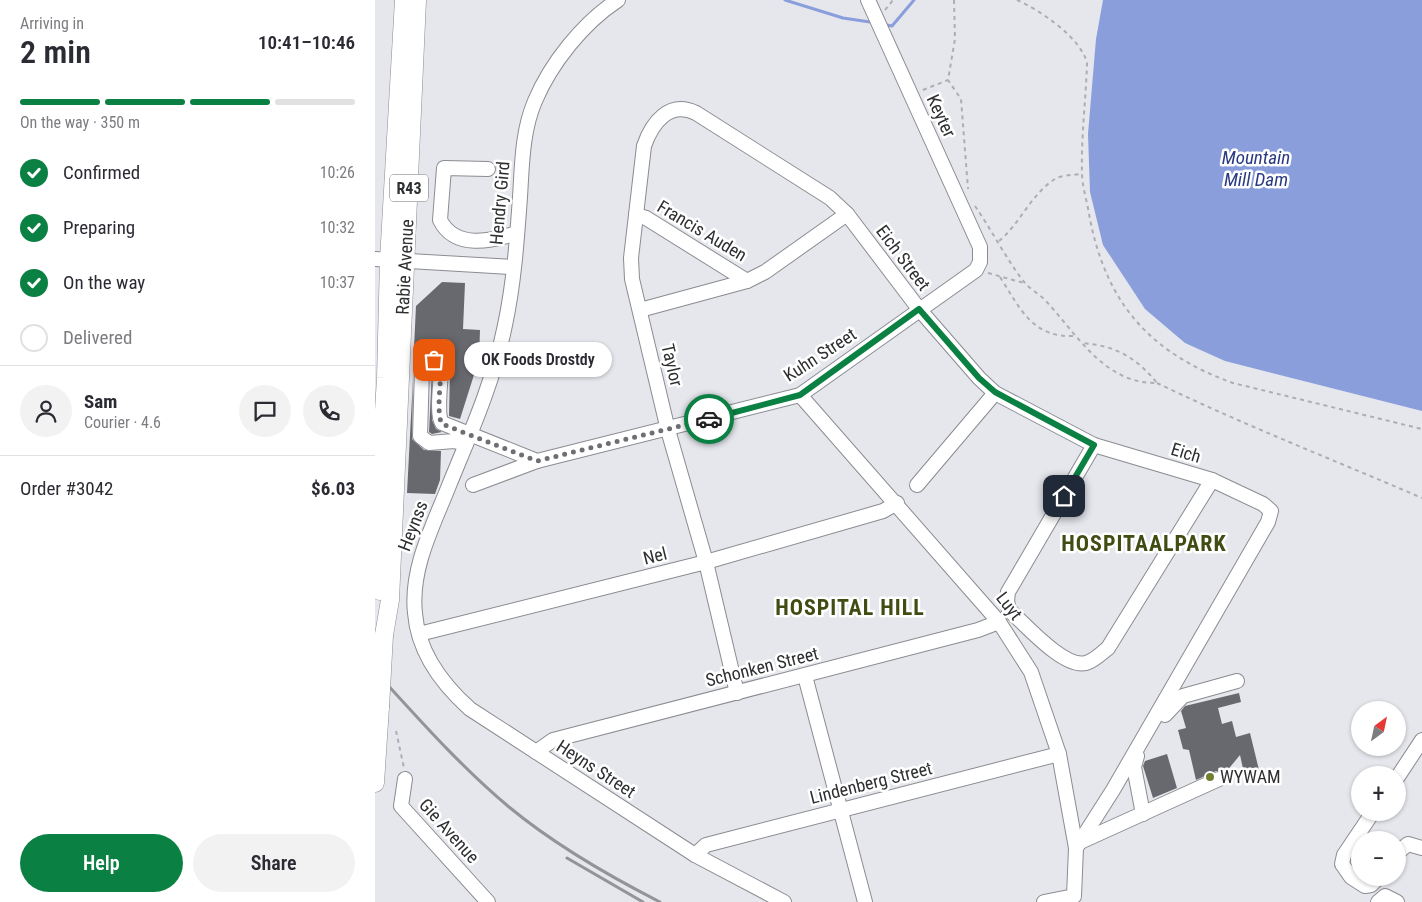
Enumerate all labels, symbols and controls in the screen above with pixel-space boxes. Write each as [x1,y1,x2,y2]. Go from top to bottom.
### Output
text: Arriving in [20,14,84,33]
text: 10:41–10:46 [258,31,355,54]
text: 2 min [20,33,91,71]
street label: Keyter [922,91,961,141]
text: On the way · 350 m [20,113,140,132]
water label: Mountain Mill Dam [1222,146,1290,191]
icon: check [20,159,48,187]
street label: Hendry Gird [485,160,514,245]
text: Confirmed [63,161,140,184]
text: 10:26 [320,163,355,182]
road number: R43 [390,174,428,202]
street label: Francis Auden [654,196,751,266]
icon: check [20,214,48,242]
text: Preparing [63,216,135,239]
text: 10:32 [320,218,355,237]
street label: Rabie Avenue [392,219,417,315]
street label: Eich Street [872,221,935,295]
icon: check [20,269,48,297]
text: On the way [63,271,145,294]
text: 10:37 [320,273,355,292]
street label: Kuhn Street [780,323,860,386]
text: Delivered [63,326,132,349]
pin [413,339,455,381]
callout: OK Foods Drostdy [464,342,611,378]
street label: Taylor [657,342,688,389]
icon: bag [420,346,448,374]
text: OK Foods Drostdy [481,350,595,369]
button: person [20,385,72,437]
button: chat [239,385,291,437]
button: phone [303,385,355,437]
text: Sam [84,390,117,413]
courier [684,394,734,444]
icon: car [695,405,723,433]
text: Courier · 4.6 [84,413,161,432]
street label: Eich [1169,438,1204,467]
pin [1043,475,1085,517]
text: Order #3042 [20,477,113,500]
text: $6.03 [311,477,355,500]
icon: home [1050,482,1078,510]
street label: Heynss [393,498,432,554]
district label: HOSPITAALPARK [1061,531,1227,556]
street label: Nel [641,542,669,569]
street label: Luyt [992,588,1027,624]
district label: HOSPITAL HILL [775,595,925,620]
street label: Schonken Street [703,642,820,691]
north arrow [1351,701,1406,756]
map controls [1351,701,1406,886]
street label: Heyns Street [553,735,640,802]
street label: Lindenberg Street [808,757,934,808]
place label: WYWAM [1220,766,1281,787]
button: + [1351,766,1406,821]
marker: WYWAM [1204,771,1216,783]
street label: Gie Avenue [415,794,484,867]
button: − [1351,831,1406,886]
button: Help [20,834,183,892]
button: Share [193,834,355,892]

